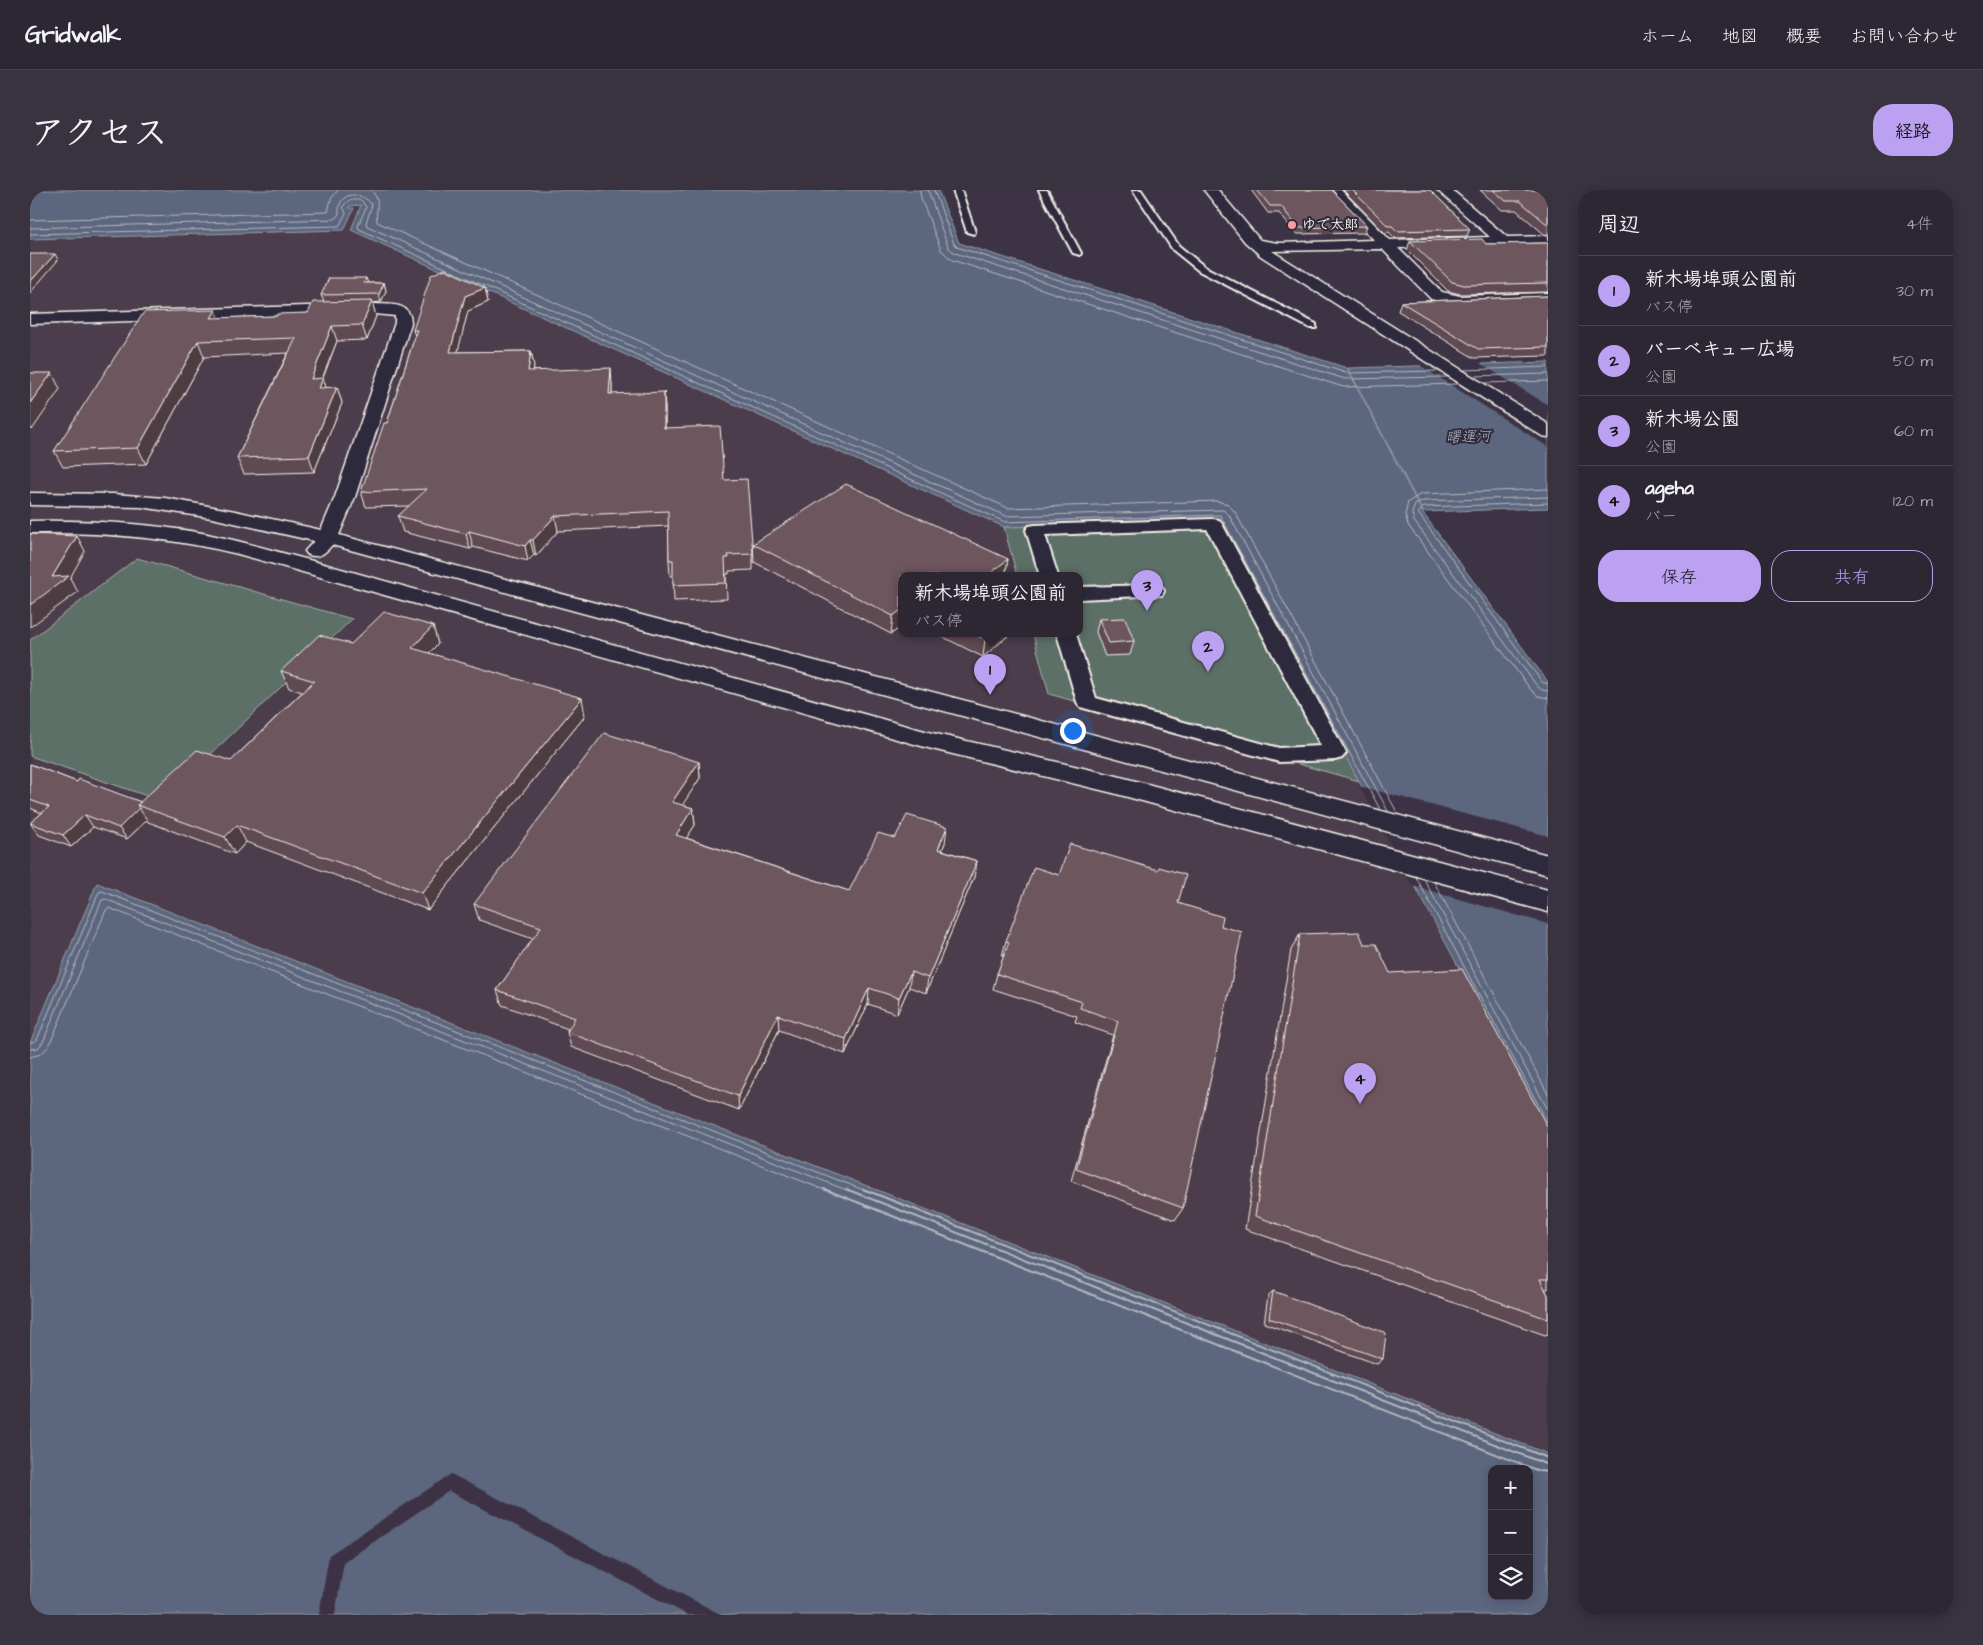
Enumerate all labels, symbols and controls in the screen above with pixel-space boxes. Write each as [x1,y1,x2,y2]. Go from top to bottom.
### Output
text: Gridwalk [25,18,121,52]
text: ホーム [1641,24,1694,49]
text: 地図 [1722,24,1758,49]
text: 概要 [1786,24,1822,49]
text: お問い合わせ [1850,24,1958,49]
button: 経路 [1873,104,1953,156]
text: アクセス [30,109,168,158]
text: 周辺 [1598,210,1640,239]
text: 4件 [1906,213,1933,235]
place label: ゆで太郎 [1302,215,1358,235]
marker: ゆで太郎 [1286,219,1298,231]
text: 新木場埠頭公園前 [1645,266,1797,293]
text: 1 [1613,280,1615,302]
text: 30 m [1896,280,1933,302]
text: バス停 [1645,296,1693,318]
text: バーベキュー広場 [1645,336,1795,363]
text: 2 [1609,350,1619,372]
text: 50 m [1893,350,1933,372]
text: 公園 [1645,366,1677,388]
text: 新木場公園 [1645,406,1740,433]
text: 3 [1610,420,1618,442]
text: 60 m [1894,420,1933,442]
water label: 曙運河 [1445,426,1493,448]
text: 公園 [1645,436,1677,458]
text: ageha [1645,475,1694,502]
text: 4 [1609,490,1619,512]
text: 120 m [1893,490,1933,512]
text: バー [1645,505,1677,527]
button: 保存 [1598,550,1761,602]
button: 共有 [1771,550,1933,602]
pin: 3 [1131,570,1163,611]
popup [898,572,1083,637]
text: 新木場埠頭公園前 [914,580,1067,607]
text: バス停 [914,610,963,632]
pin: 2 [1192,631,1224,672]
pin: 1 [974,654,1006,695]
your location [1060,718,1086,744]
pin: 4 [1344,1063,1376,1104]
map controls [1488,1465,1533,1600]
button: + [1488,1465,1533,1510]
button: − [1488,1510,1533,1555]
button: layers [1488,1555,1533,1600]

